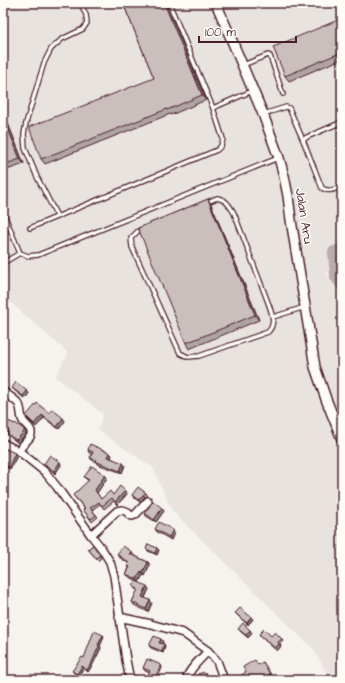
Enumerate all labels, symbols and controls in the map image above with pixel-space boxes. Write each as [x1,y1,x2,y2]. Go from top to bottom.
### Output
scale bar [199,18,296,44]
text: 100 m [205,24,236,41]
street label: Jalan Aru [291,187,317,245]

